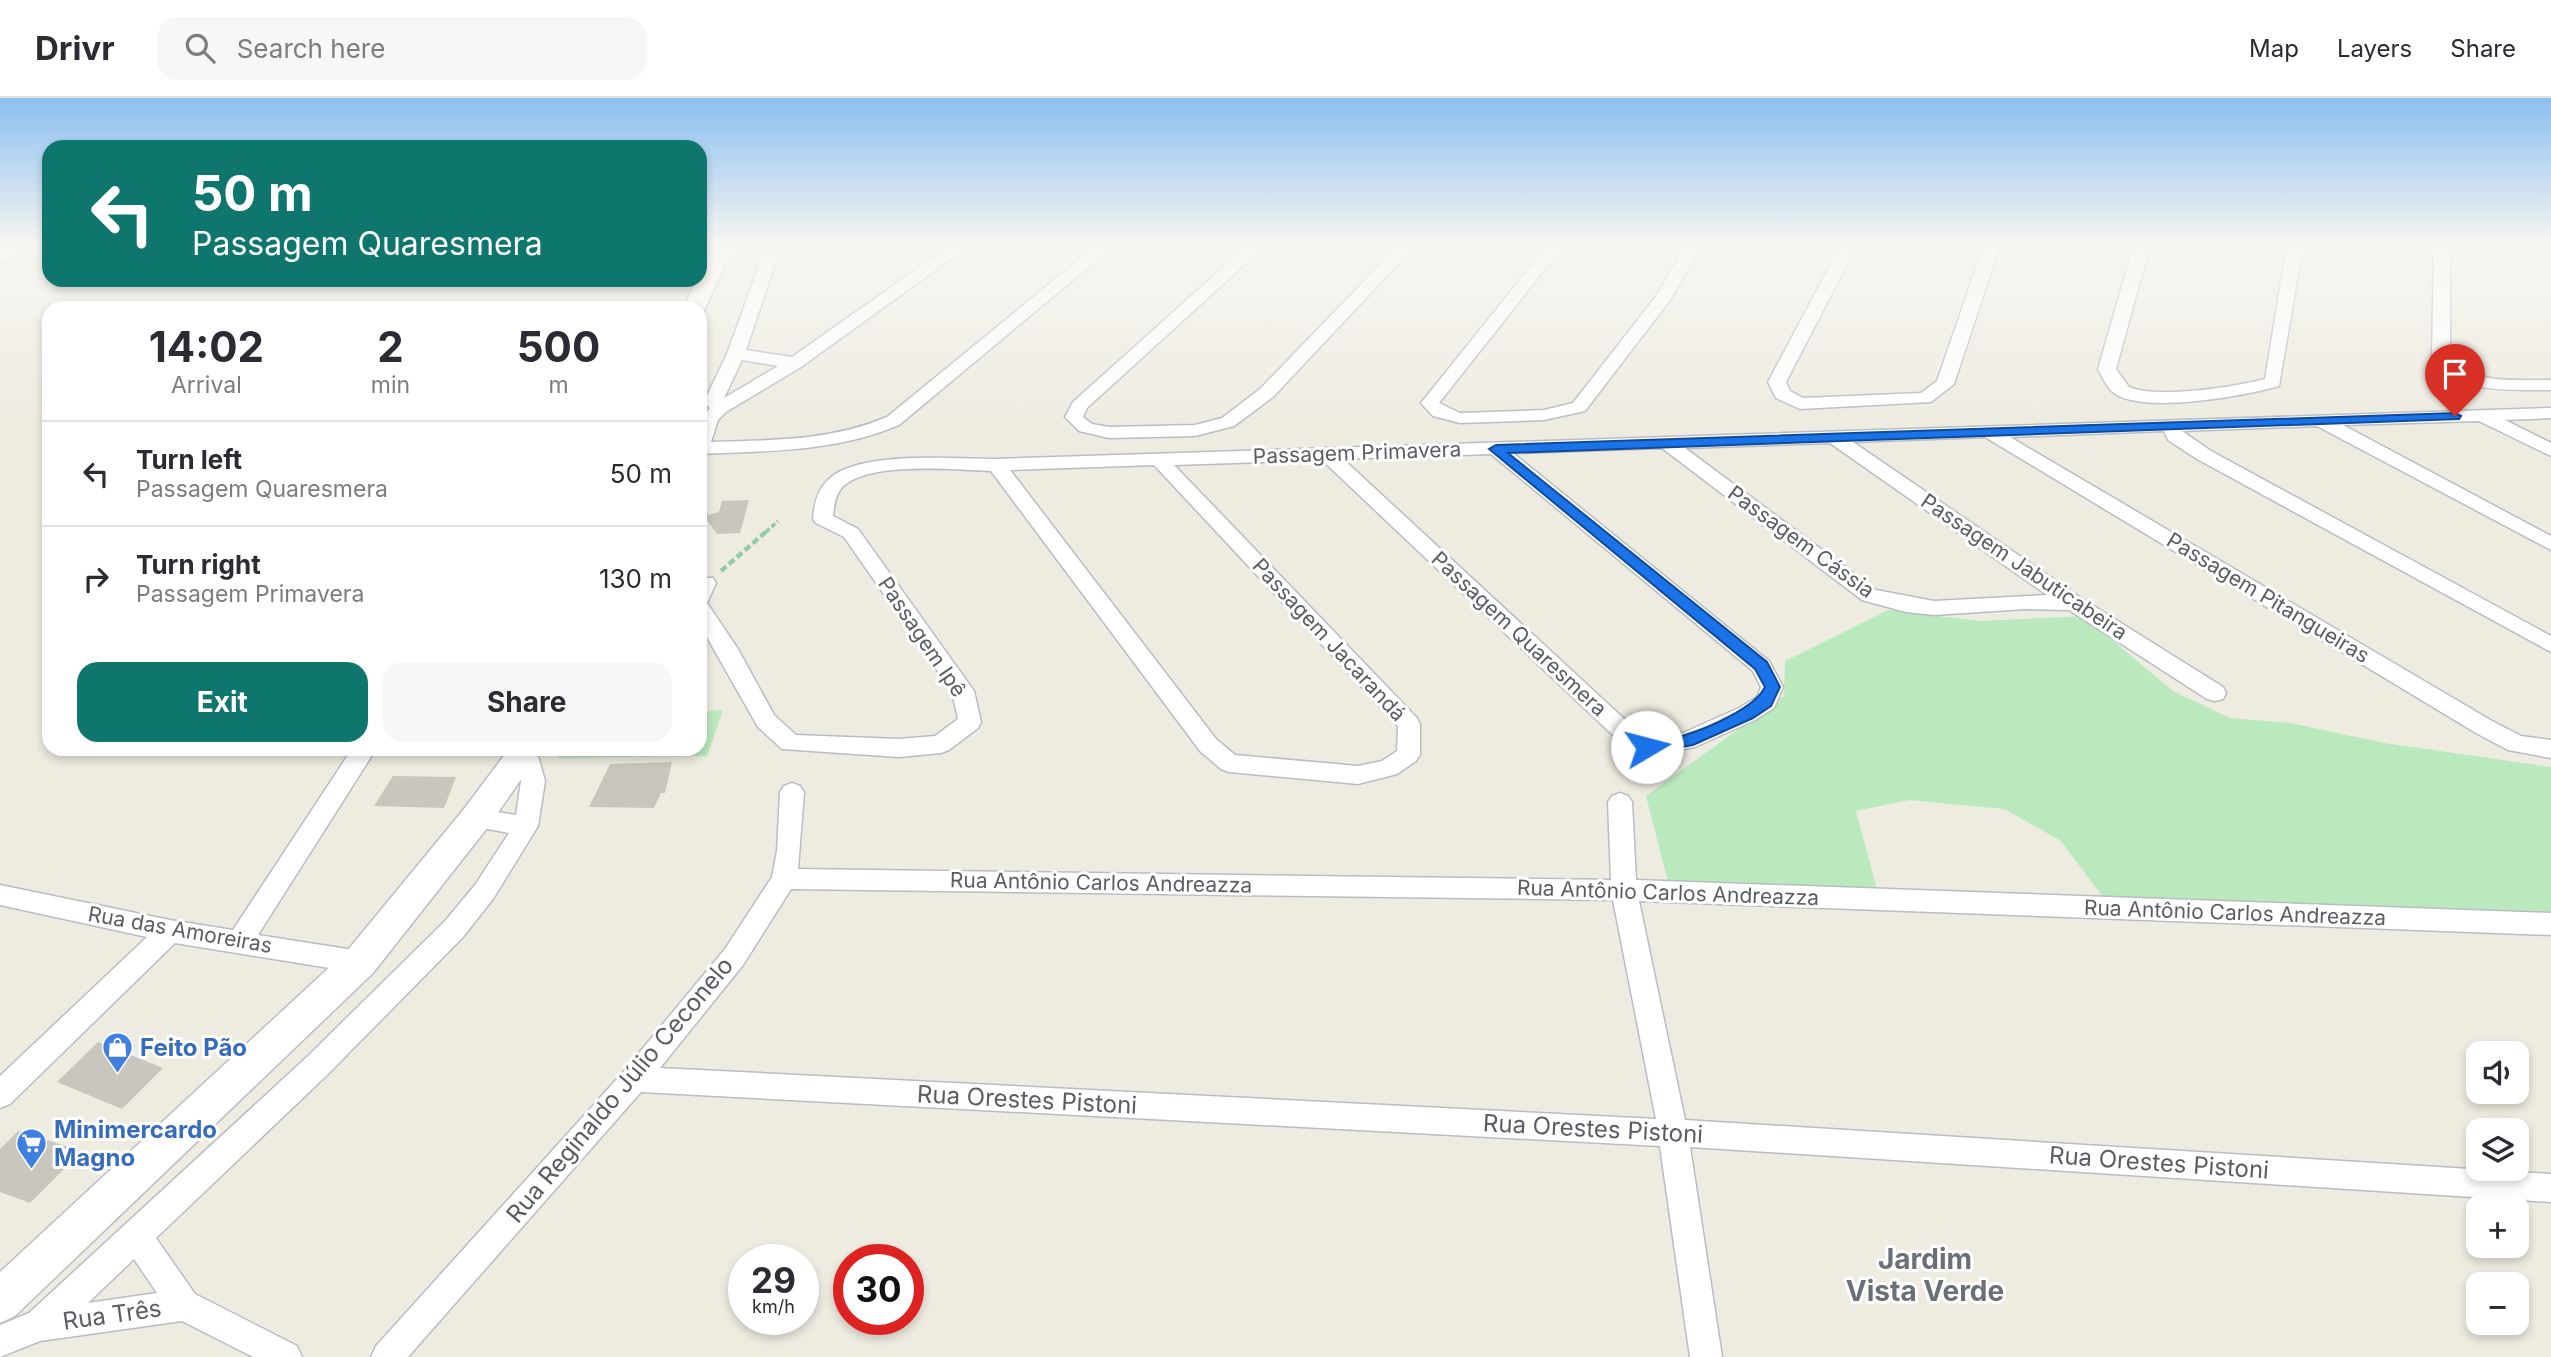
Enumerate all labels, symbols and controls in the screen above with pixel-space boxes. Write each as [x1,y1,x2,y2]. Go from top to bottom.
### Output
search box [157,17,647,80]
text: Drivr [35,28,115,68]
icon: search [181,29,219,67]
text: Search here [237,33,385,64]
text: Map [2249,34,2299,63]
text: Layers [2337,34,2412,63]
text: Share [2450,34,2516,63]
text: 50 m [192,164,313,223]
icon: left [77,168,168,259]
text: Passagem Quaresmera [192,224,543,263]
text: 14:02 [149,321,264,372]
text: 2 [377,321,404,372]
text: 500 [517,321,600,372]
pin [2425,344,2485,416]
icon: arrive [2436,355,2474,393]
text: Arrival [171,371,242,399]
text: min [371,371,410,399]
text: m [548,371,569,399]
street label: Passagem Primavera [1252,436,1462,469]
text: Turn left [136,444,242,475]
icon: left [77,455,115,493]
text: 50 m [610,458,672,489]
text: Passagem Quaresmera [136,475,388,503]
street label: Passagem Cássia [1723,480,1879,603]
street label: Passagem Jabuticabeira [1916,488,2132,645]
street label: Passagem Pitangueiras [2163,527,2374,668]
street label: Passagem Quaresmera [1427,546,1612,721]
text: Turn right [136,549,261,580]
street label: Passagem Jacarandá [1248,553,1411,726]
icon: right [77,560,115,598]
text: 130 m [599,563,672,594]
street label: Passagem Ipê [873,572,972,701]
text: Passagem Primavera [136,580,364,608]
button: Exit [77,662,368,742]
button: Share [382,662,672,742]
position arrow [1610,710,1684,784]
street label: Rua Antônio Carlos Andreazza [950,867,1252,898]
street label: Rua Antônio Carlos Andreazza [1516,875,1820,910]
street label: Rua Antônio Carlos Andreazza [2083,895,2387,930]
street label: Rua das Amoreiras [86,901,274,958]
street label: Rua Reginaldo Júlio Ceconelo [500,951,739,1228]
shop icon: Feito Pão [100,1031,134,1075]
place label: Feito Pão [140,1033,247,1062]
map controls [2466,1041,2529,1335]
button: sound [2466,1041,2529,1104]
street label: Rua Orestes Pistoni [916,1079,1138,1120]
street label: Rua Orestes Pistoni [1482,1108,1704,1149]
place label: Minimercardo Magno [54,1115,217,1172]
button: layers [2466,1118,2529,1181]
supermarket icon: Minimercardo Magno [14,1127,48,1171]
street label: Rua Orestes Pistoni [2048,1140,2270,1185]
button: + [2466,1195,2529,1258]
district label: Jardim Vista Verde [1846,1242,2004,1308]
speed limit sign: 30 [833,1244,924,1335]
text: 29 [751,1259,796,1301]
button: − [2466,1272,2529,1335]
street label: Rua Três [61,1293,163,1336]
text: km/h [752,1296,795,1317]

